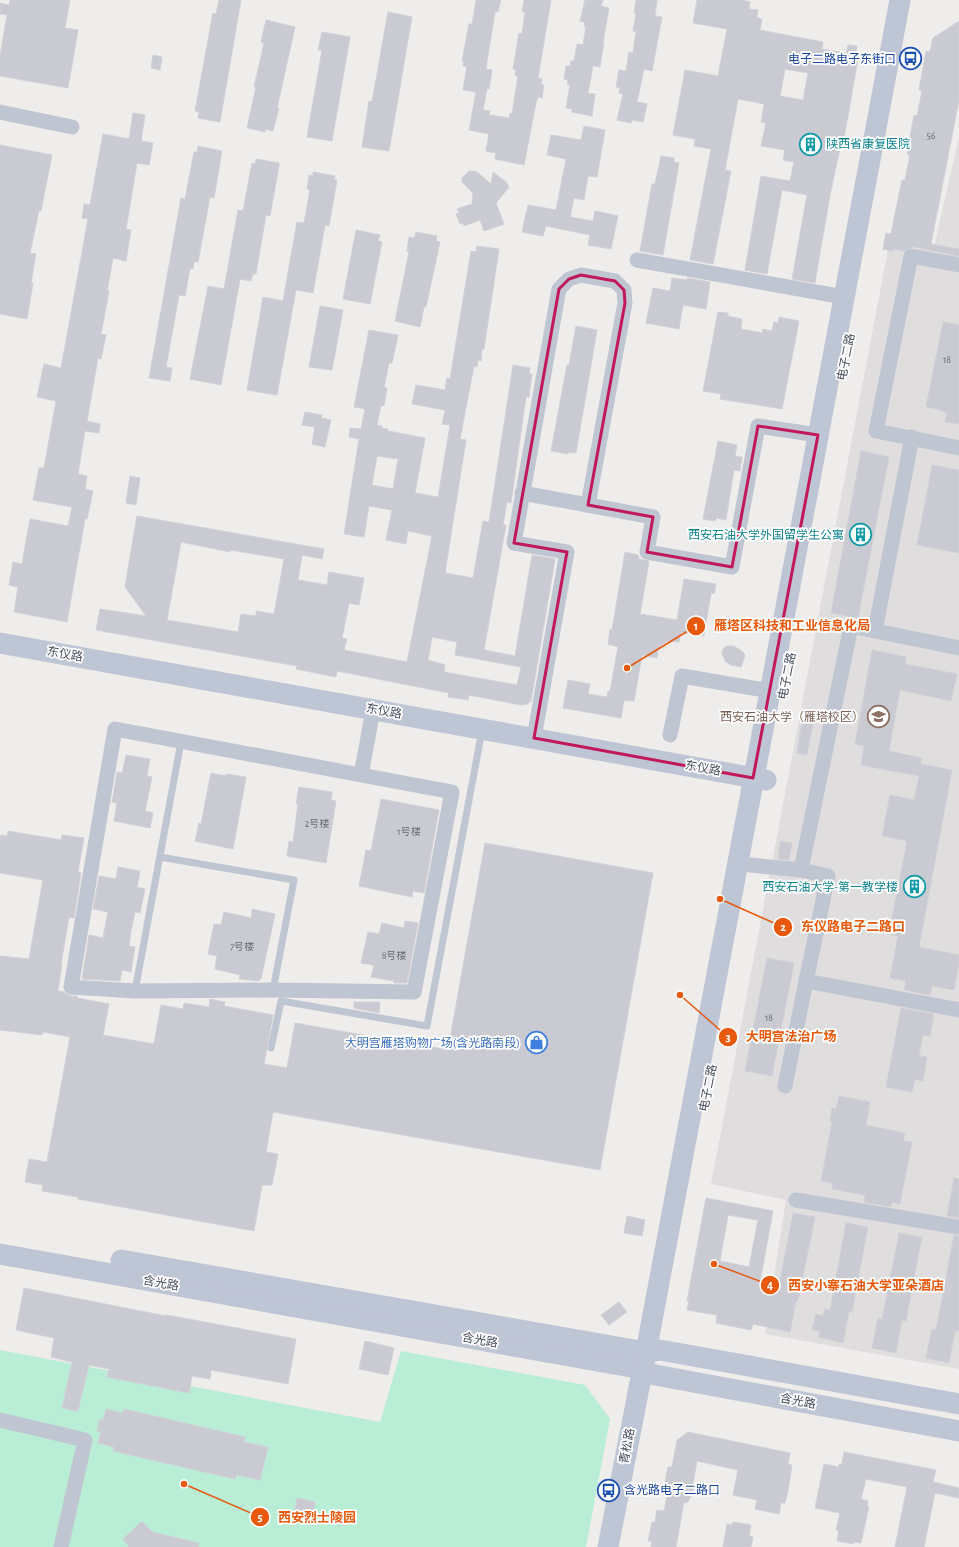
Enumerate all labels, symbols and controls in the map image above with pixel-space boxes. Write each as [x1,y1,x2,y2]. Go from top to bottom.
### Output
bus stop icon: 电子二路电子东街口 [898,46,924,72]
place label: 电子二路电子东街口 [788,52,896,65]
building icon: 陕西省康复医院 [798,131,824,157]
house number: 56 [927,131,936,141]
place label: 陕西省康复医院 [826,137,910,150]
street label: 电子二路 [835,332,856,382]
house number: 18 [943,355,951,365]
building icon: 西安石油大学外国留学生公寓 [847,522,873,548]
place label: 西安石油大学外国留学生公寓 [688,528,844,541]
callout: 雁塔区科技和工业信息化局 [686,613,878,638]
text: 雁塔区科技和工业信息化局 [714,618,870,633]
text: 1 [694,620,698,632]
street label: 东仪路 [46,644,84,663]
street label: 电子二路 [776,651,797,701]
street label: 东仪路 [365,701,403,720]
school or university icon: 西安石油大学（雁塔校区） [866,704,892,730]
place label: 西安石油大学（雁塔校区） [720,710,864,723]
street label: 东仪路 [684,758,722,777]
house number: 2号楼 [305,819,329,829]
house number: 1号楼 [397,827,421,837]
building icon: 西安石油大学-第一教学楼 [901,874,927,900]
place label: 西安石油大学-第一教学楼 [762,880,898,893]
callout: 东仪路电子二路口 [773,914,913,939]
text: 东仪路电子二路口 [801,919,905,934]
text: 2 [780,921,786,933]
house number: 7号楼 [230,942,254,952]
house number: 8号楼 [382,951,406,961]
house number: 18 [765,1013,773,1023]
callout: 大明宫法治广场 [718,1024,845,1049]
text: 大明宫法治广场 [745,1029,837,1044]
shop icon: 大明宫雁塔购物广场(含光路南段) [523,1030,549,1056]
text: 3 [725,1031,731,1043]
place label: 大明宫雁塔购物广场(含光路南段) [345,1036,520,1049]
street label: 电子二路 [697,1063,718,1113]
callout: 西安小寨石油大学亚朵酒店 [760,1272,952,1297]
street label: 含光路 [142,1273,180,1292]
text: 西安小寨石油大学亚朵酒店 [788,1278,944,1293]
text: 4 [767,1279,773,1291]
street label: 含光路 [461,1330,499,1349]
street label: 含光路 [779,1391,817,1410]
street label: 青松路 [617,1427,636,1465]
bus stop icon: 含光路电子二路口 [595,1477,621,1503]
place label: 含光路电子二路口 [624,1483,720,1496]
callout: 西安烈士陵园 [250,1505,364,1530]
text: 西安烈士陵园 [278,1510,356,1525]
text: 5 [257,1511,263,1523]

